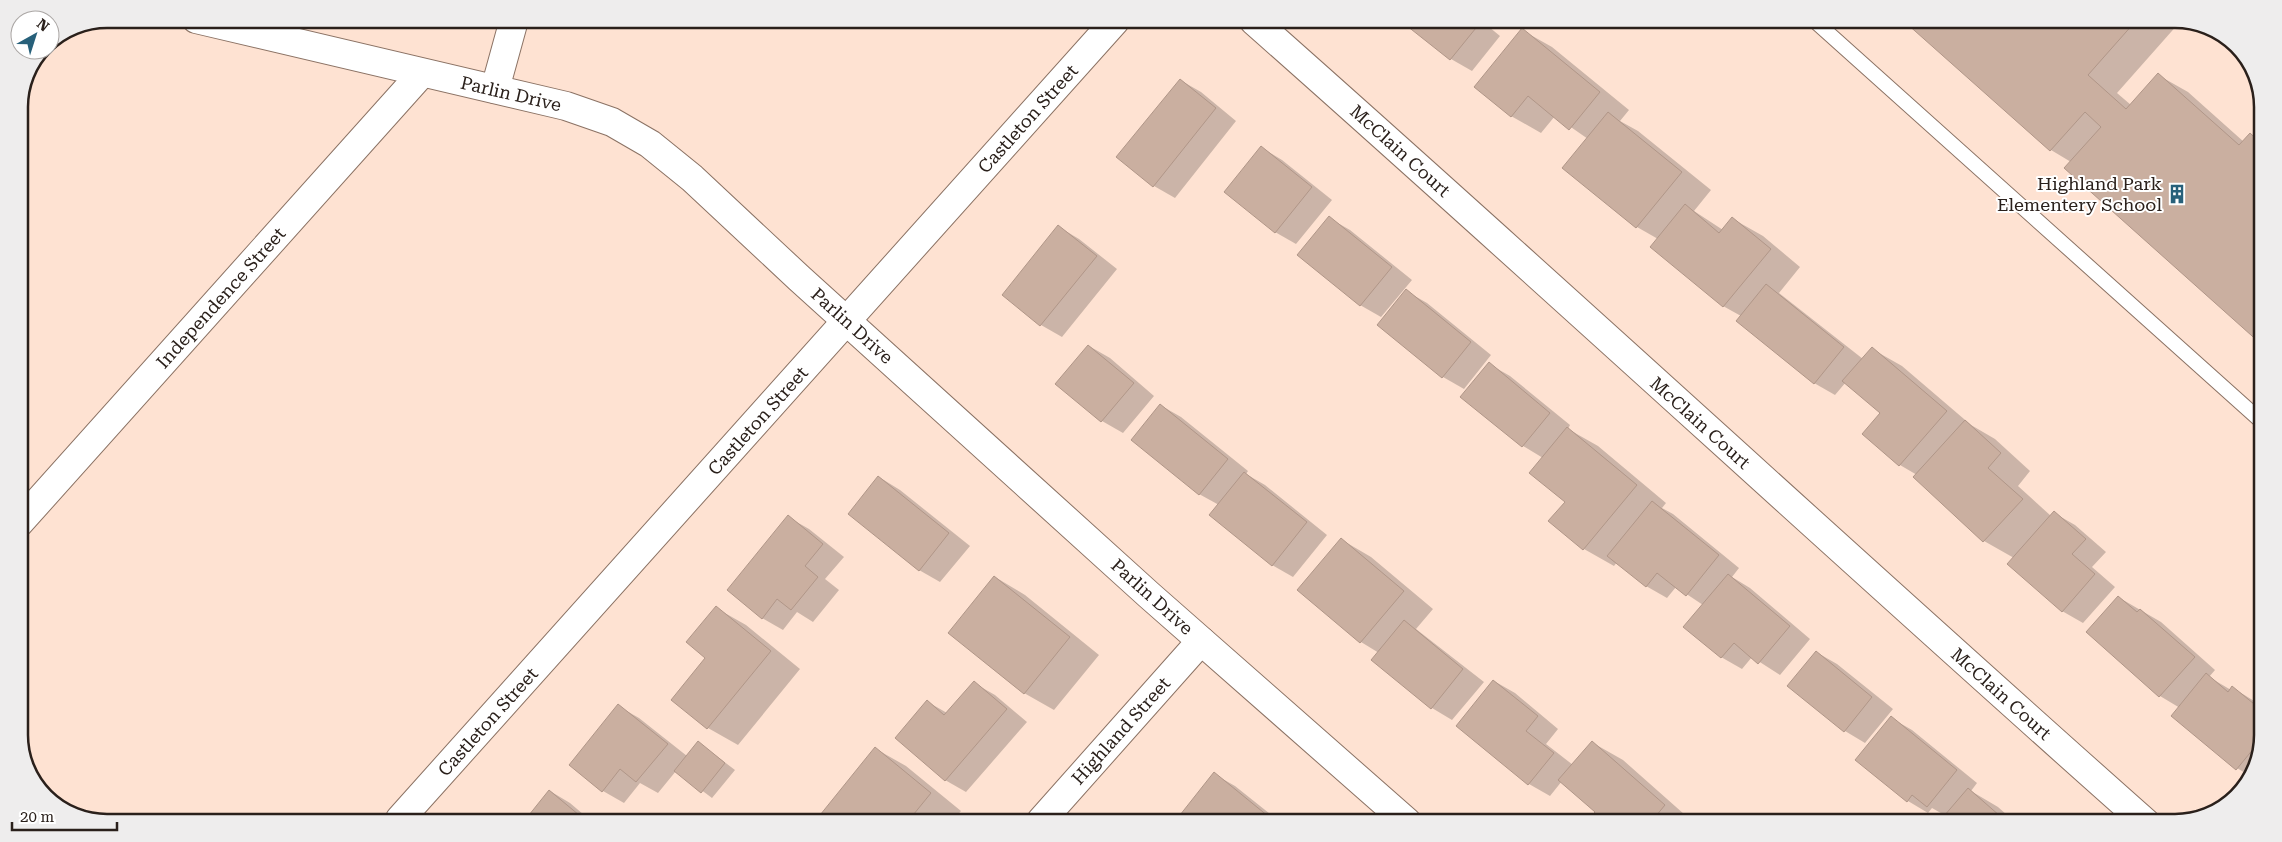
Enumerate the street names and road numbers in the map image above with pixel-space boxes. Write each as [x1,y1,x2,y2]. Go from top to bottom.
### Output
street label: Castleton Street [973,60,1082,177]
street label: Parlin Drive [459,72,564,115]
street label: McClain Court [1346,100,1455,201]
street label: Independence Street [152,223,290,372]
street label: Parlin Drive [807,283,898,368]
street label: Castleton Street [703,362,812,479]
street label: McClain Court [1646,372,1755,473]
street label: Parlin Drive [1107,554,1198,639]
street label: McClain Court [1947,643,2056,744]
street label: Castleton Street [433,663,542,780]
street label: Highland Street [1067,673,1174,789]

